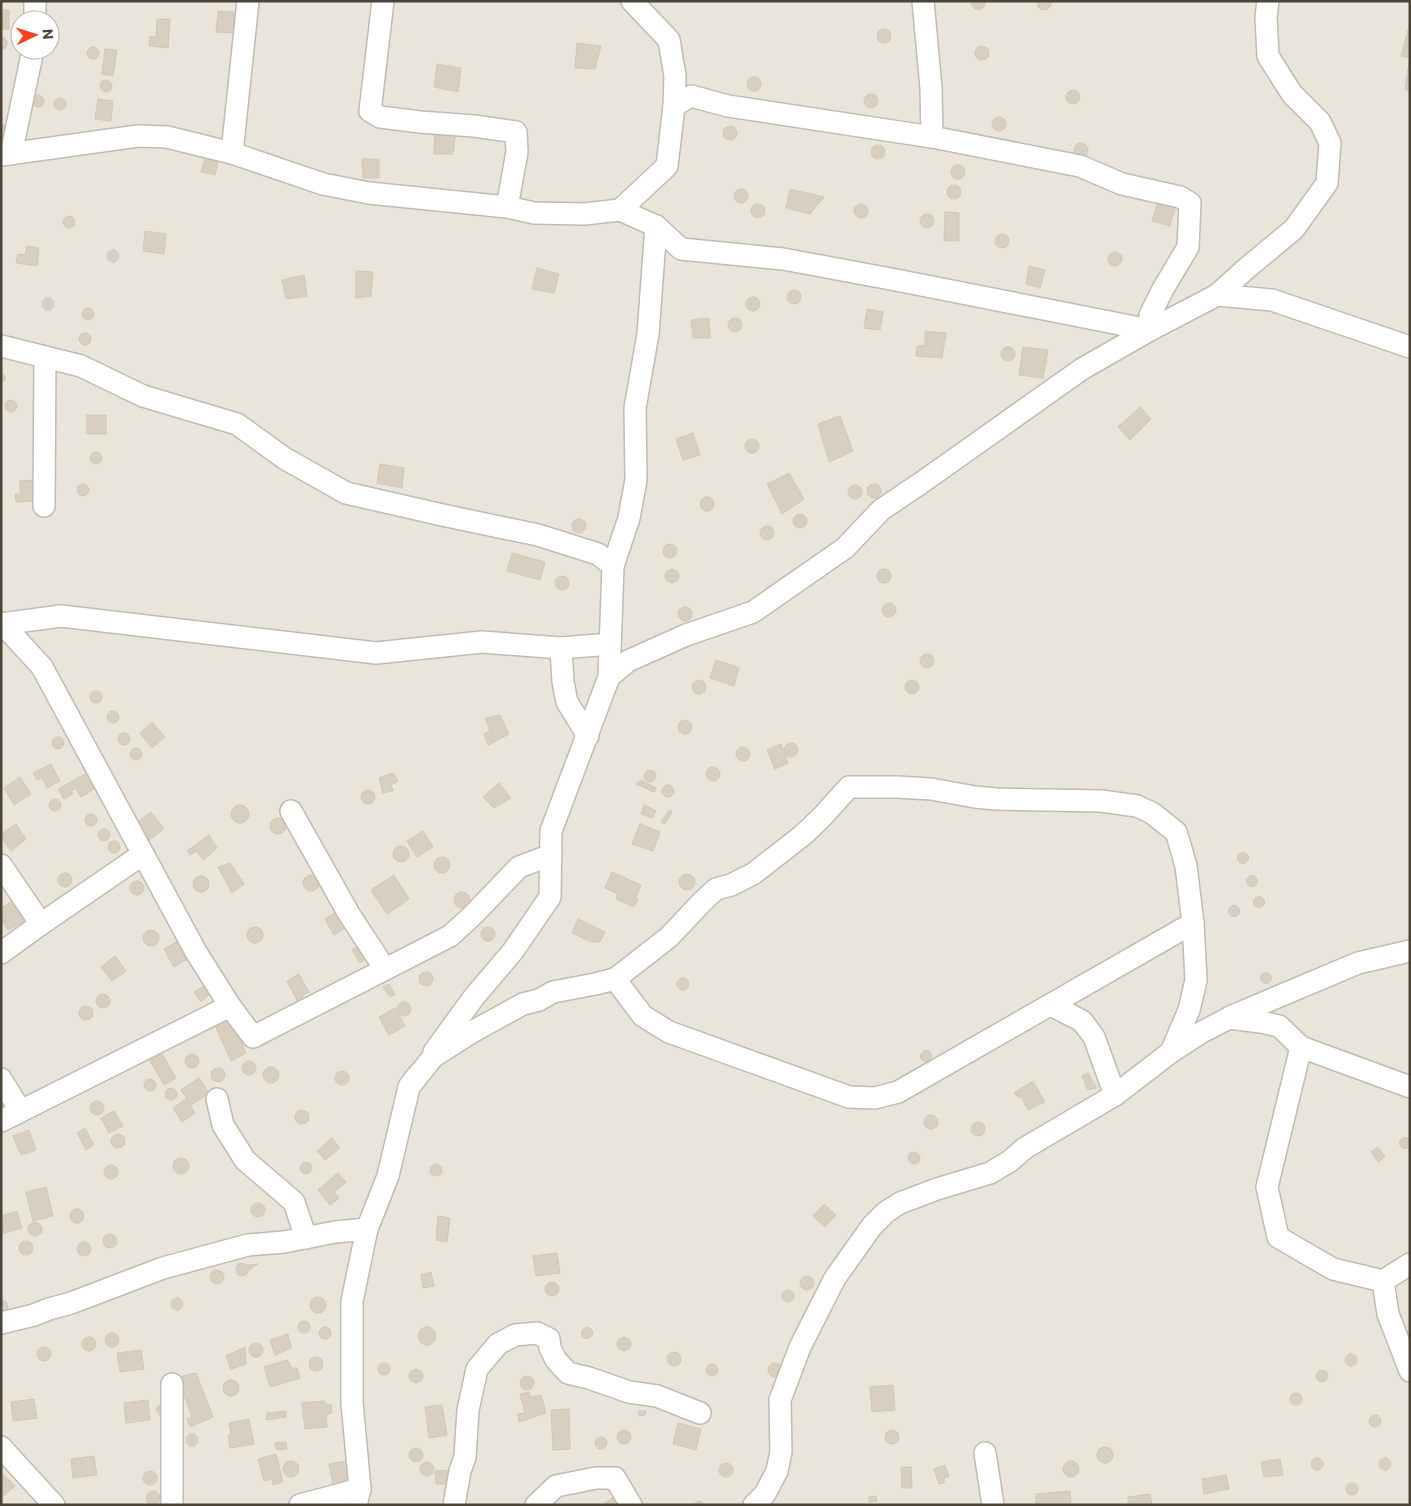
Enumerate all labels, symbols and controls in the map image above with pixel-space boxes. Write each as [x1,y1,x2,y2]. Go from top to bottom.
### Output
north arrow [10,10,60,60]
text: N [40,28,57,40]

